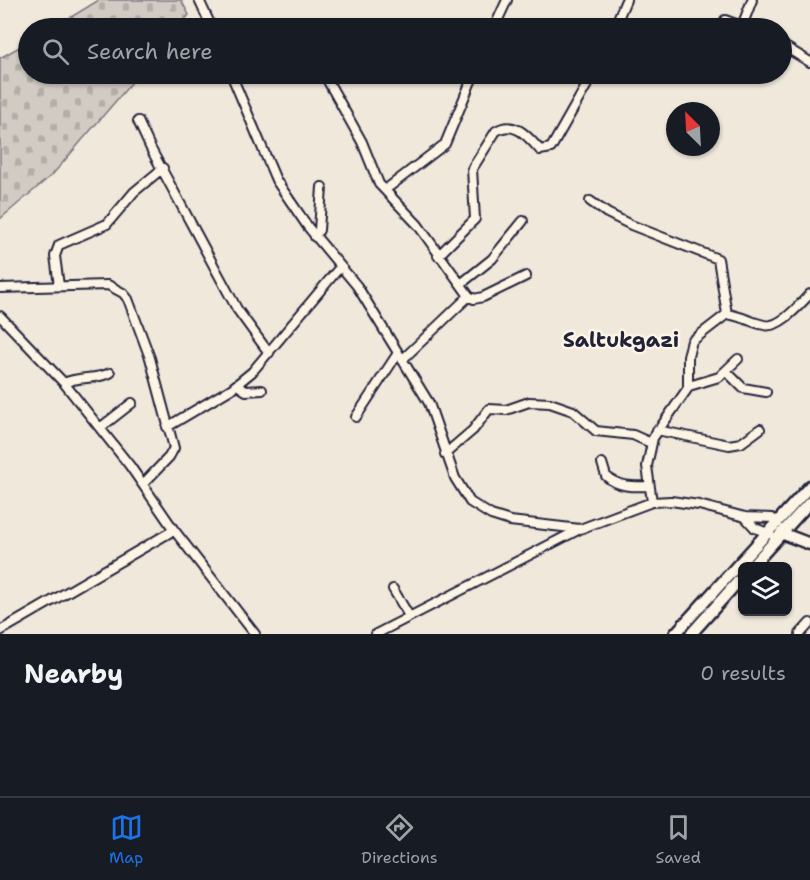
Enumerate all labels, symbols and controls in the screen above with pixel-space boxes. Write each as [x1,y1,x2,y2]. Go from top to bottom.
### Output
search box [18,18,792,84]
icon: search [39,35,72,68]
text: Search here [87,37,213,66]
north arrow [666,102,720,156]
district label: Saltukgazi [563,326,679,354]
map controls [738,562,792,616]
button: layers [738,562,792,616]
text: Nearby [24,656,123,691]
text: 0 results [700,660,786,686]
tab: Map [109,811,143,868]
tab: Directions [361,811,438,868]
tab: Saved [656,811,701,868]

